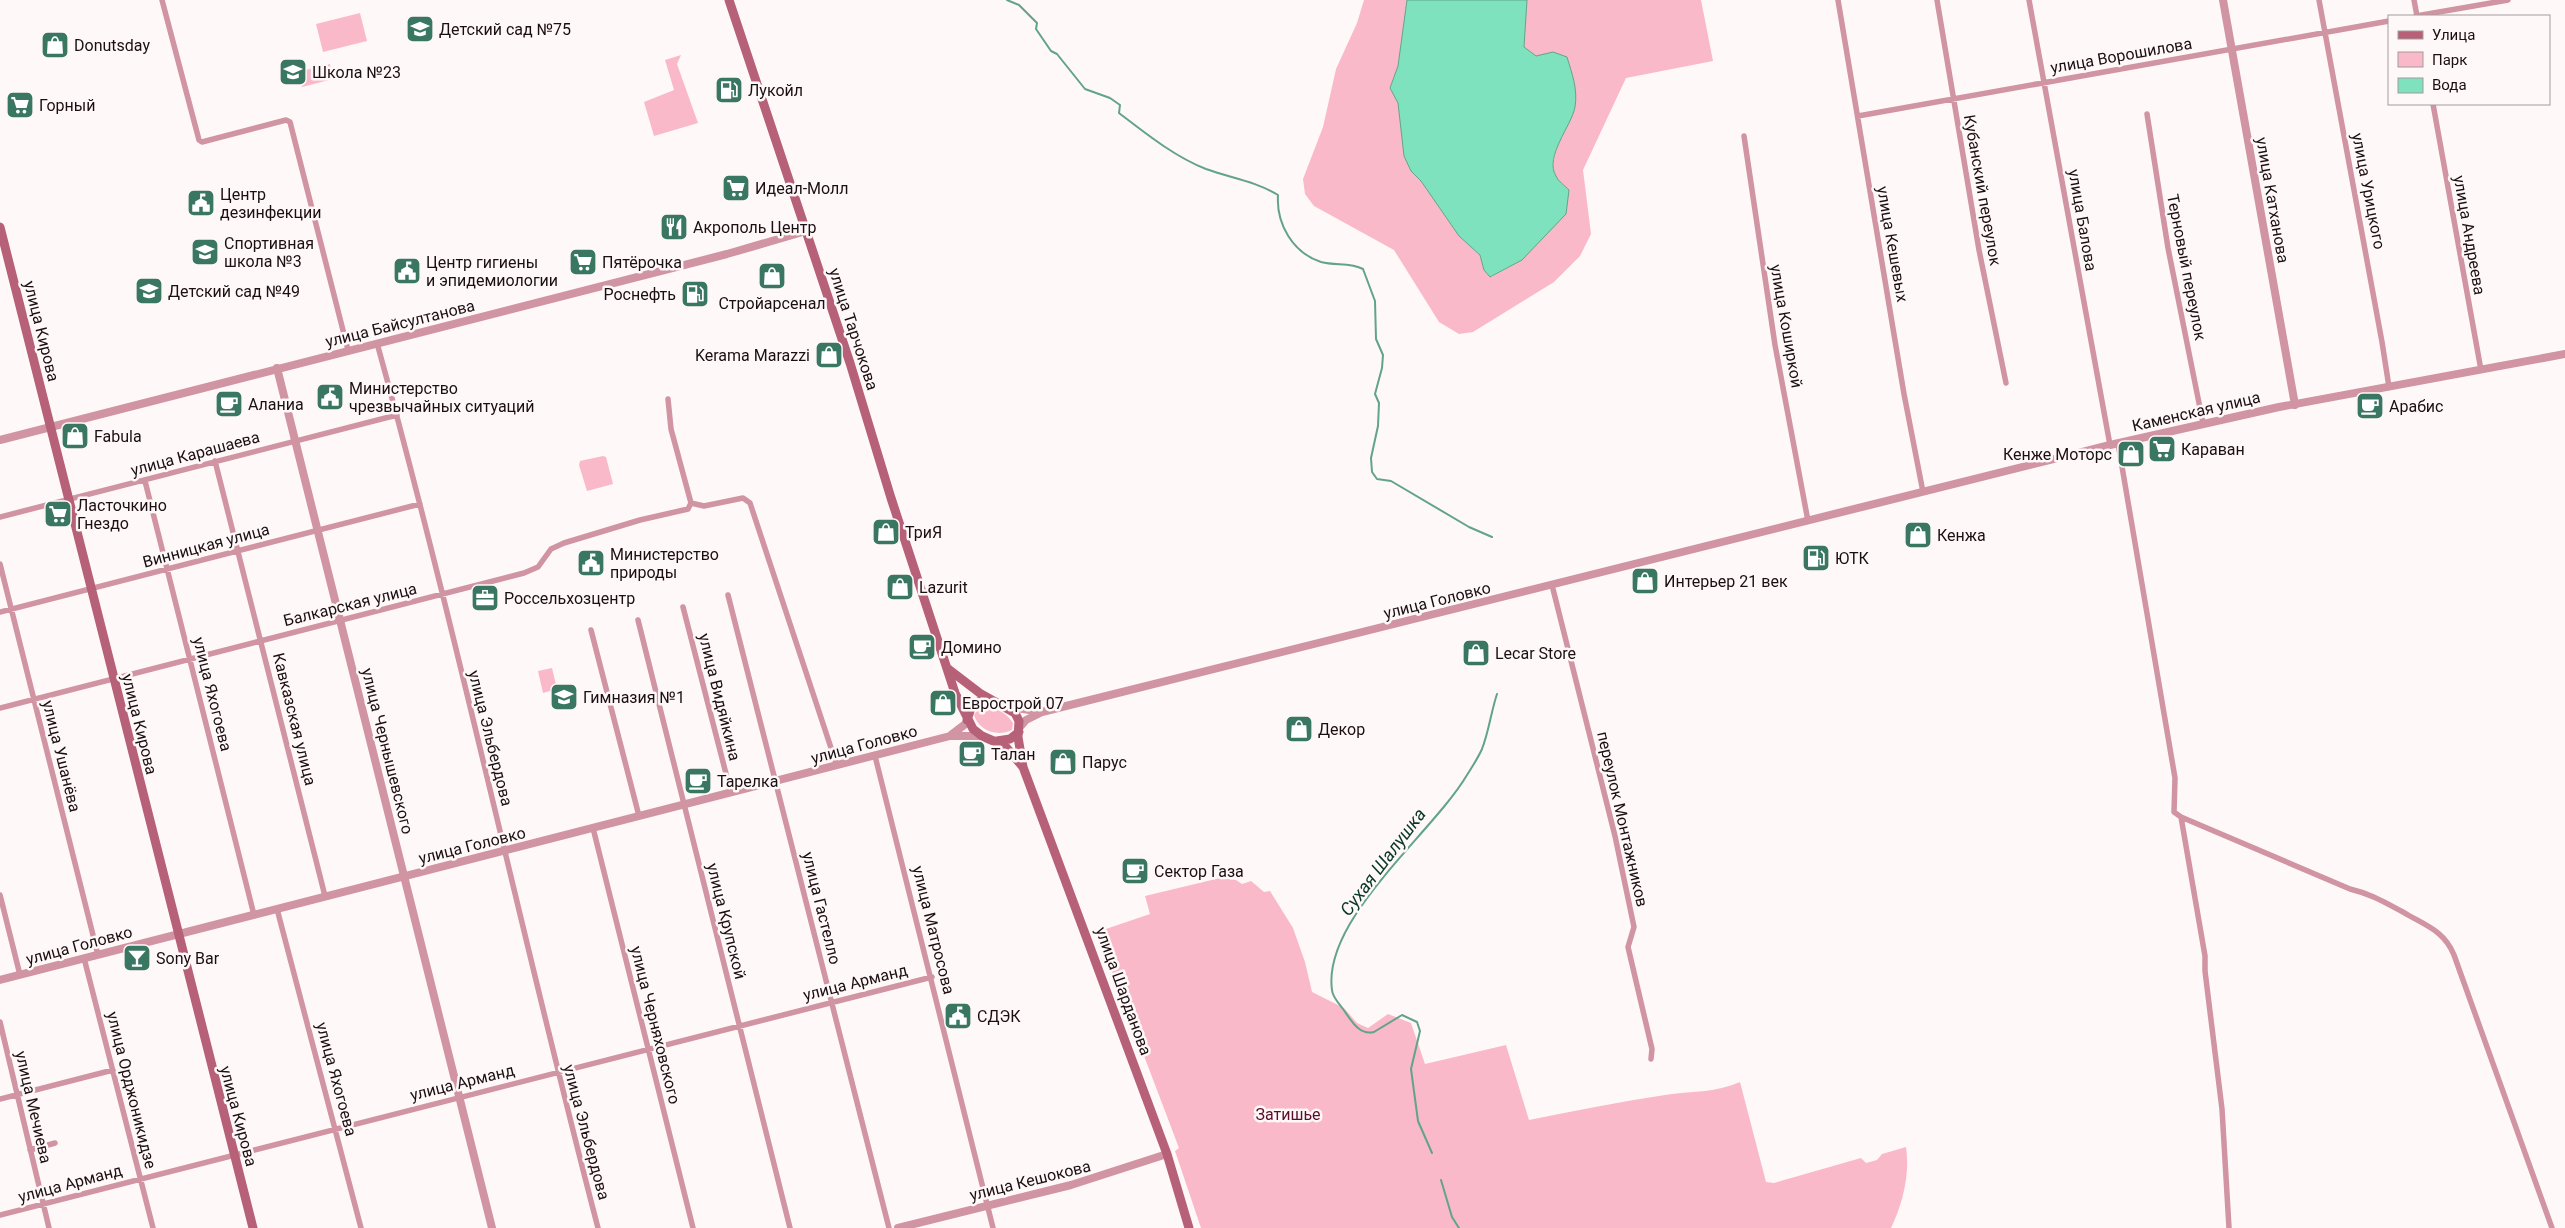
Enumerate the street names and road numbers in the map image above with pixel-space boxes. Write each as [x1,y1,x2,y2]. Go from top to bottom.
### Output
street label: улица Ворошилова [2049,34,2193,77]
street label: Кубанский переулок [1960,113,2005,267]
street label: улица Урицкого [2348,131,2389,251]
street label: улица Катханова [2252,136,2293,264]
street label: улица Балова [2064,168,2101,272]
street label: улица Андреева [2450,174,2489,296]
street label: улица Кешевых [1873,185,1912,304]
street label: Терновый переулок [2163,192,2210,342]
street label: улица Коширкой [1766,263,1807,389]
street label: улица Тарчокова [825,266,882,393]
street label: улица Кирова [20,279,63,383]
street label: улица Байсултанова [323,296,477,351]
street label: Каменская улица [2130,387,2262,435]
street label: улица Карашаева [129,427,262,480]
street label: Винницкая улица [141,519,272,572]
street label: улица Головко [1382,578,1493,623]
street label: Балкарская улица [281,579,419,630]
street label: улица Видяйкина [695,631,745,763]
street label: улица Яхогоева [189,635,236,753]
street label: Кавказская улица [269,651,320,787]
street label: улица Чернышевского [358,666,417,836]
street label: улица Эльбердова [464,668,517,808]
street label: улица Кирова [118,672,161,776]
street label: улица Ушанёва [38,698,85,814]
street label: улица Головко [809,721,919,768]
street label: переулок Монтажников [1593,730,1652,909]
street label: улица Головко [417,823,528,868]
street label: улица Гастелло [798,850,845,966]
street label: улица Крупской [703,861,750,981]
street label: улица Матросова [908,864,959,996]
street label: улица Головко [24,922,134,969]
street label: улица Шарданова [1092,924,1156,1058]
street label: улица Черняховского [627,944,684,1106]
street label: улица Арманд [801,960,910,1005]
street label: улица Орджоникидзе [103,1010,160,1171]
street label: улица Яхогоева [312,1020,361,1138]
street label: улица Мечиева [11,1049,56,1165]
street label: улица Арманд [408,1060,517,1105]
street label: улица Эльбердова [559,1062,614,1202]
street label: улица Кирова [216,1064,261,1168]
street label: улица Кешокова [968,1156,1093,1205]
street label: улица Арманд [16,1160,124,1206]

